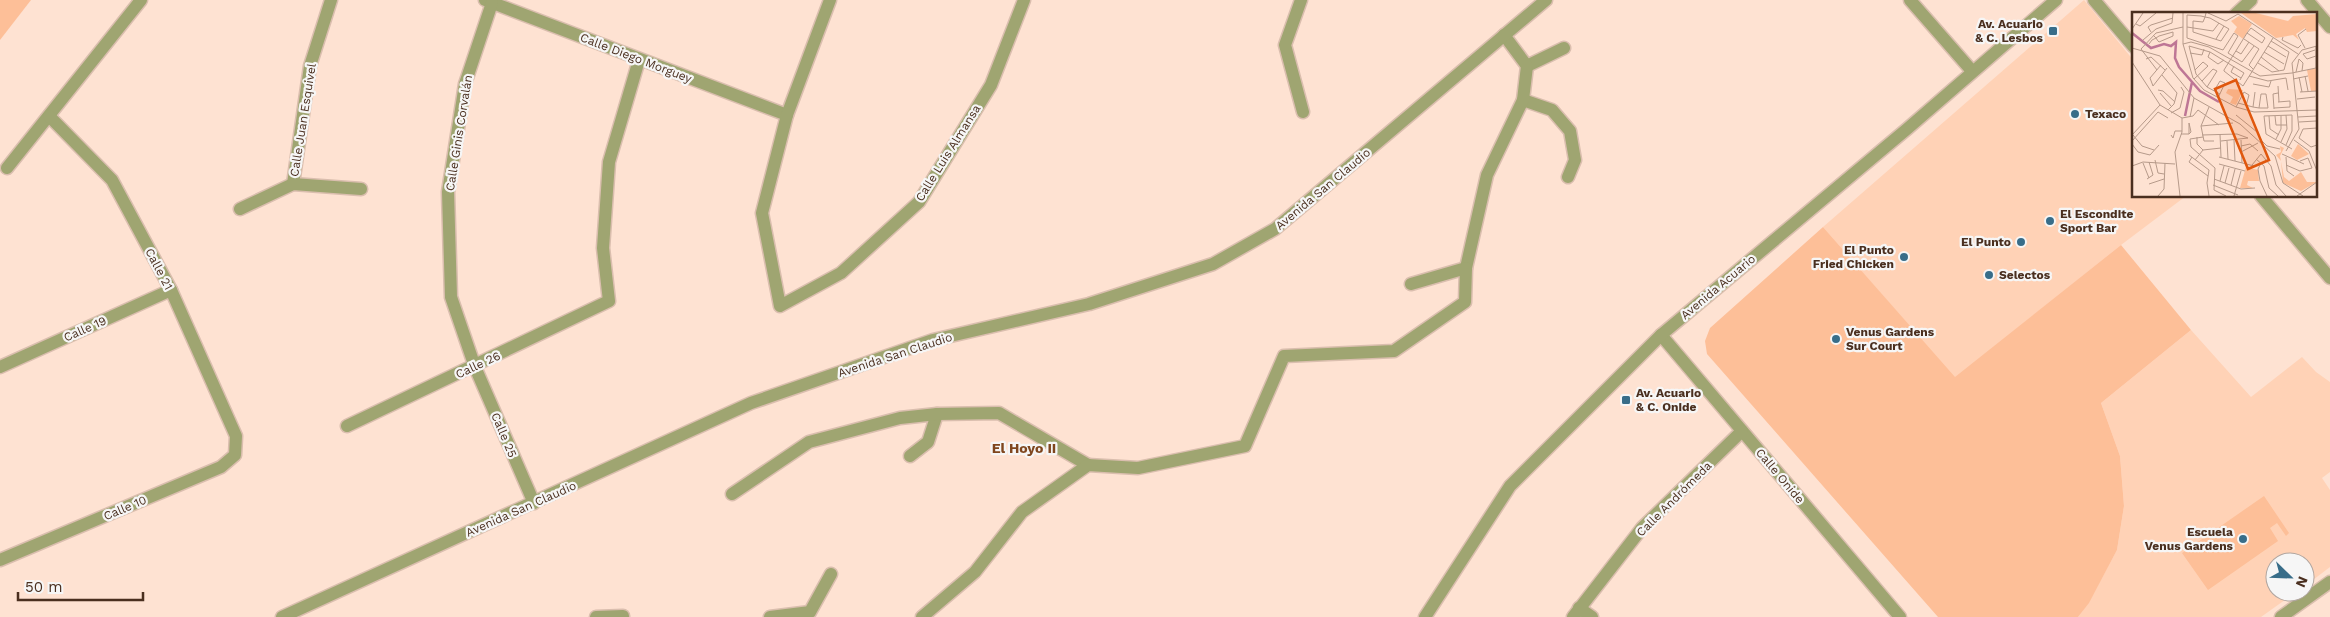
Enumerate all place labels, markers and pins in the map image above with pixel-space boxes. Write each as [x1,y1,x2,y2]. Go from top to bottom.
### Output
place label: Av. Acuario & C. Lesbos [1975,17,2044,45]
marker: Av. Acuario & C. Lesbos [2047,25,2059,37]
place label: Texaco [2085,107,2126,121]
marker: Texaco [2069,108,2081,120]
place label: El Escondite Sport Bar [2060,207,2133,235]
marker: El Escondite Sport Bar [2044,215,2056,227]
place label: El Punto [1961,235,2011,249]
marker: El Punto [2015,236,2027,248]
place label: El Punto Fried Chicken [1813,243,1894,271]
marker: El Punto Fried Chicken [1898,251,1910,263]
place label: Selectos [1999,268,2051,282]
marker: Selectos [1983,269,1995,281]
place label: Venus Gardens Sur Court [1846,325,1935,353]
marker: Venus Gardens Sur Court [1830,333,1842,345]
place label: Av. Acuario & C. Onide [1636,386,1701,414]
marker: Av. Acuario & C. Onide [1620,394,1632,406]
place label: Escuela Venus Gardens [2145,525,2234,553]
marker: Escuela Venus Gardens [2237,533,2249,545]

